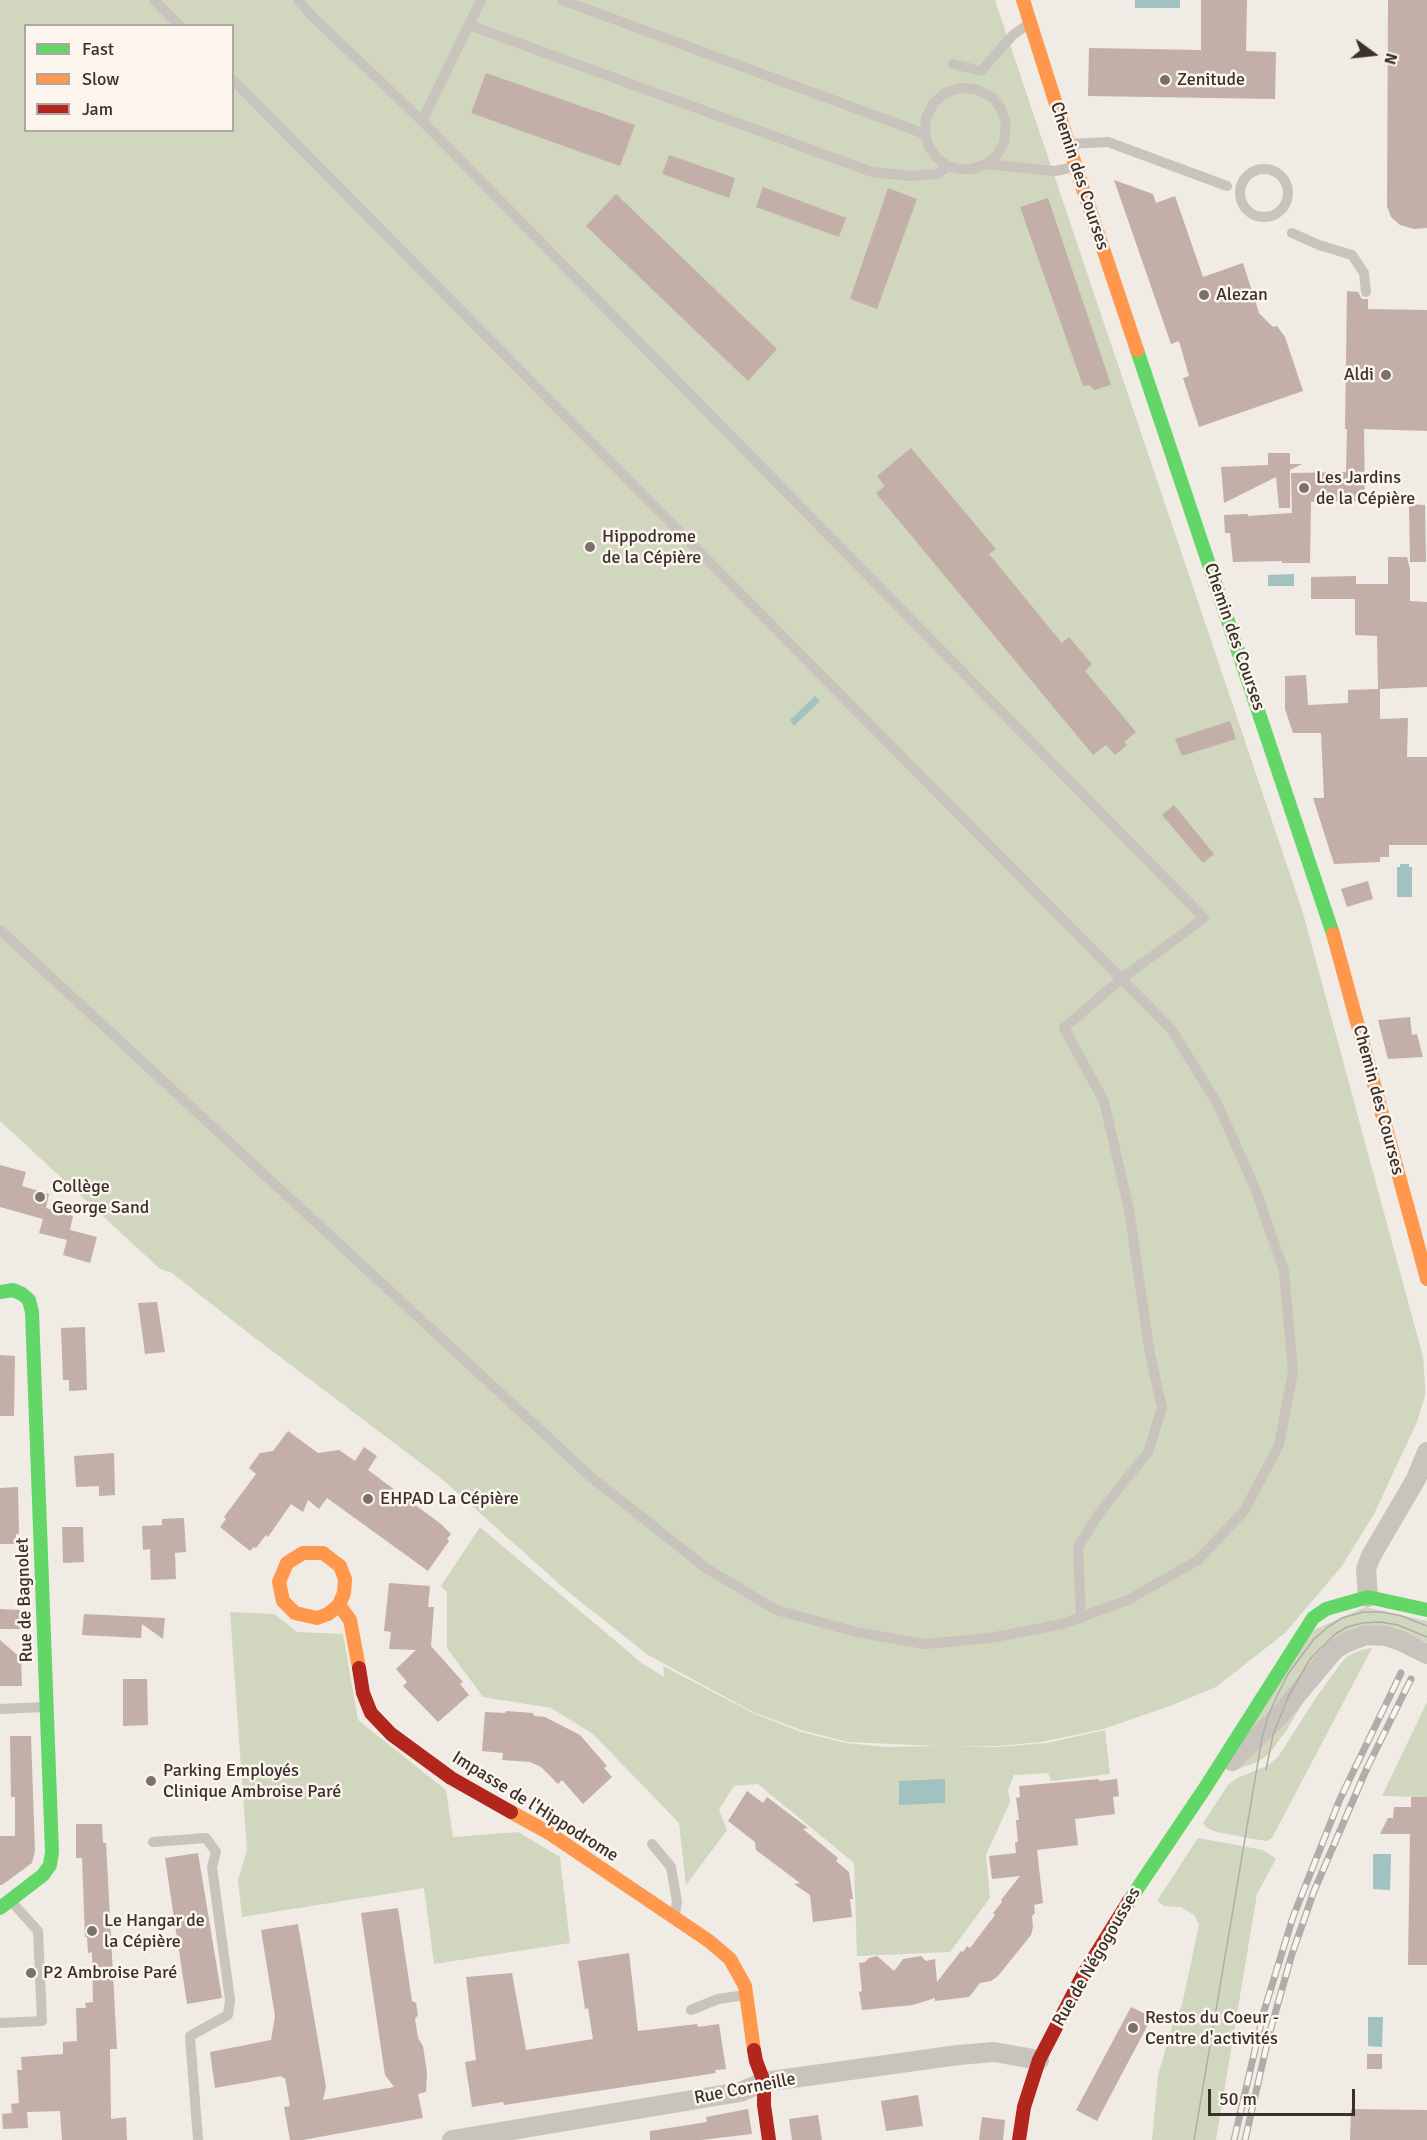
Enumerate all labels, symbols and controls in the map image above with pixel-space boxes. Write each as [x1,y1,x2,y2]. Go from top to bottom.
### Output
legend [24,24,234,132]
north arrow [1343,24,1403,84]
text: Fast [82,38,114,60]
text: N [1379,51,1401,67]
text: Slow [82,68,119,90]
place label: Zenitude [1177,69,1245,91]
marker: Zenitude [1158,73,1172,87]
text: Jam [82,98,113,120]
street label: Chemin des Courses [1045,99,1113,253]
place label: Alezan [1216,284,1268,306]
marker: Alezan [1197,288,1211,302]
place label: Aldi [1344,364,1374,386]
marker: Aldi [1379,368,1393,382]
place label: Les Jardins de la Cépière [1316,467,1415,510]
marker: Les Jardins de la Cépière [1297,481,1311,495]
place label: Hippodrome de la Cépière [602,526,701,568]
marker: Hippodrome de la Cépière [583,540,597,554]
street label: Chemin des Courses [1199,560,1269,714]
street label: Chemin des Courses [1348,1023,1408,1177]
place label: Collège George Sand [52,1176,149,1218]
marker: Collège George Sand [33,1190,47,1204]
place label: EHPAD La Cépière [380,1488,519,1510]
marker: EHPAD La Cépière [361,1492,375,1506]
street label: Rue de Bagnolet [12,1537,38,1663]
street label: Impasse de l'Hippodrome [448,1747,622,1867]
place label: Parking Employés Clinique Ambroise Paré [163,1760,341,1802]
marker: Parking Employés Clinique Ambroise Paré [144,1774,158,1788]
street label: Rue de Négogousses [1048,1884,1146,2030]
place label: Le Hangar de la Cépière [104,1910,205,1952]
marker: Le Hangar de la Cépière [85,1924,99,1938]
place label: P2 Ambroise Paré [43,1962,177,1984]
marker: P2 Ambroise Paré [24,1966,38,1980]
place label: Restos du Coeur - Centre d'activités [1145,2007,1279,2050]
marker: Restos du Coeur - Centre d'activités [1126,2021,1140,2035]
street label: Rue Corneille [692,2069,798,2109]
scale bar [1211,2077,1358,2115]
text: 50 m [1219,2088,1257,2110]

